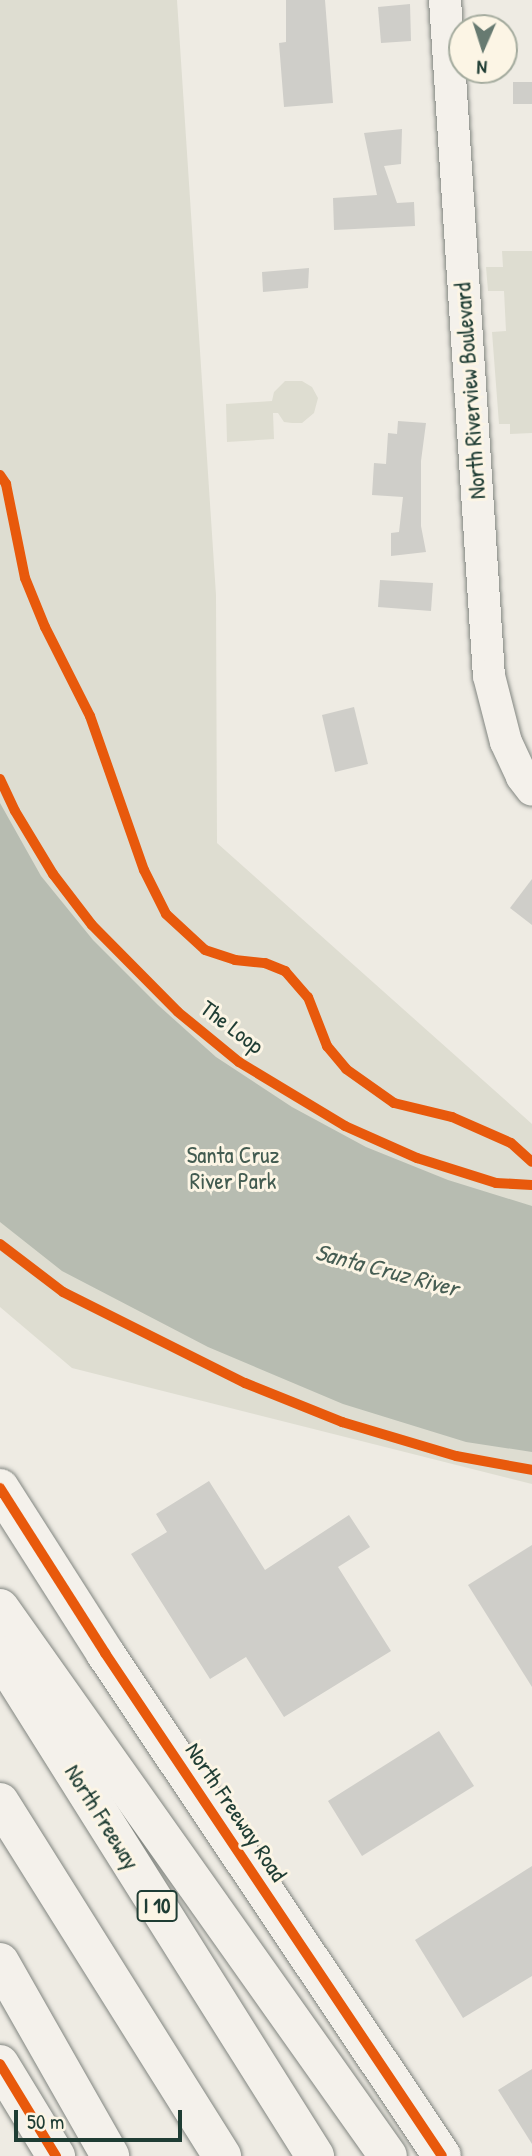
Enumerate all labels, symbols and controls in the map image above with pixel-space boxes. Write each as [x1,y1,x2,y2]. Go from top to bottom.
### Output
north arrow [448,14,518,84]
text: N [476,55,488,81]
street label: North Riverview Boulevard [449,282,491,500]
street label: The Loop [195,994,269,1060]
park label: Santa Cruz River Park [187,1141,279,1195]
water label: Santa Cruz River [312,1237,462,1303]
street label: North Freeway Road [179,1737,293,1887]
street label: North Freeway [59,1759,145,1875]
road number: I 10 [136,1888,178,1924]
scale bar [18,2096,186,2140]
text: 50 m [27,2107,64,2136]

